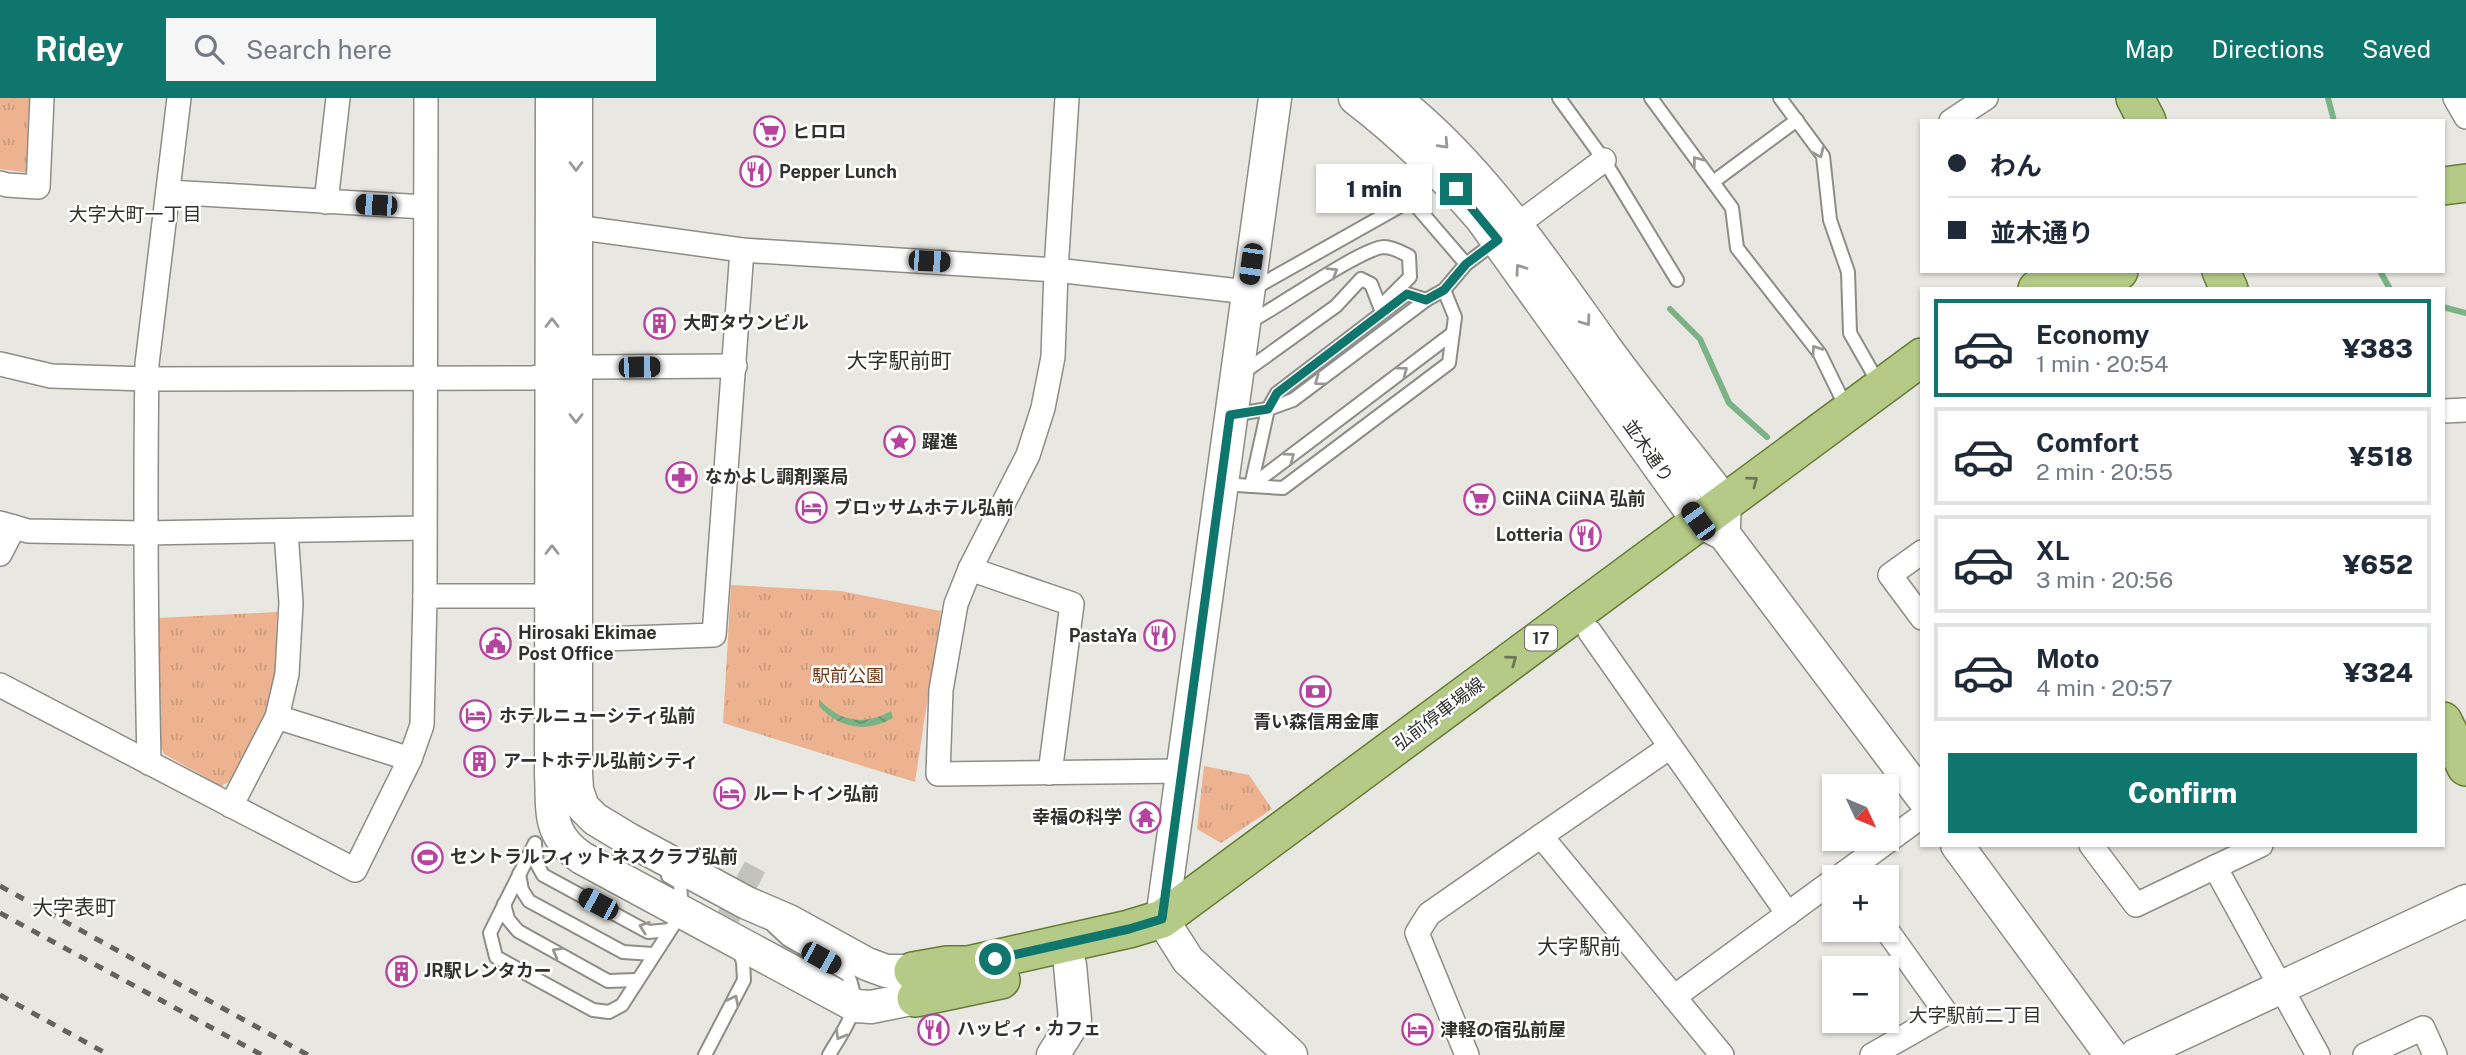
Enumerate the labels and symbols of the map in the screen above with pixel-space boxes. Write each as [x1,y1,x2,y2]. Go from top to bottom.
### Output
supermarket icon: ヒロロ [752,115,786,149]
place label: ヒロロ [792,121,846,142]
one-way arrow [1436,136,1448,149]
one-way arrow [1811,146,1825,158]
restaurant icon: Pepper Lunch [739,155,773,189]
one-way arrow [1693,156,1706,169]
one-way arrow [568,161,584,172]
place label: Pepper Lunch [779,161,897,182]
callout: 1 min [1316,164,1432,214]
route end [1440,173,1472,205]
car [355,193,398,217]
district label: 大字大町一丁目 [68,203,202,225]
car [1238,242,1265,286]
car [908,249,951,273]
one-way arrow [1515,264,1528,277]
one-way arrow [1325,268,1338,281]
building icon: 大町タウンビル [643,306,677,340]
place label: 大町タウンビル [683,312,809,333]
one-way arrow [1578,313,1591,326]
one-way arrow [544,317,560,328]
one-way arrow [1812,345,1824,358]
district label: 大字駅前町 [847,348,952,373]
car [618,356,661,378]
one-way arrow [1396,367,1408,380]
one-way arrow [1314,373,1327,385]
one-way arrow [568,413,584,424]
street label: 並木通り [1619,415,1678,486]
place icon: 躍進 [882,425,916,459]
place label: 躍進 [922,431,958,452]
one-way arrow [1282,452,1295,465]
pharmacy icon: なかよし調剤薬局 [665,460,699,494]
place label: なかよし調剤薬局 [705,466,848,487]
one-way arrow [1746,476,1758,489]
supermarket icon: CiiNA CiiNA 弘前 [1462,482,1496,516]
place label: CiiNA CiiNA 弘前 [1502,488,1646,509]
hotel icon: ブロッサムホテル弘前 [794,491,828,525]
place label: ブロッサムホテル弘前 [834,497,1014,518]
car [1678,498,1719,544]
restaurant icon: Lotteria [1569,518,1603,552]
place label: Lotteria [1496,524,1563,545]
one-way arrow [544,545,560,555]
restaurant icon: PastaYa [1143,619,1177,653]
place label: Hirosaki Ekimae Post Office [518,622,657,664]
place label: PastaYa [1069,625,1137,646]
road number: 17 [1525,625,1557,650]
public building icon: Hirosaki Ekimae Post Office [478,626,512,660]
one-way arrow [1504,656,1516,668]
park label: 駅前公園 [812,665,884,686]
street label: 弘前停車場線 [1389,673,1488,754]
bank icon: 青い森信用金庫 [1299,674,1333,708]
hotel icon: ホテルニューシティ弘前 [459,699,493,733]
place label: ホテルニューシティ弘前 [499,705,696,726]
place label: 青い森信用金庫 [1253,711,1379,732]
building icon: アートホテル弘前シティ [463,744,497,778]
place label: アートホテル弘前シティ [503,750,699,771]
north arrow [1822,774,1899,850]
hotel icon: ルートイン弘前 [713,777,747,811]
place label: ルートイン弘前 [753,783,879,804]
temple icon: 幸福の科学 [1128,800,1162,834]
place label: 幸福の科学 [1032,806,1122,827]
sports icon: セントラルフィットネスクラブ弘前 [410,840,444,874]
place label: セントラルフィットネスクラブ弘前 [450,846,738,867]
car [575,885,622,923]
district label: 大字表町 [32,895,116,920]
one-way arrow [638,921,651,935]
district label: 大字駅前 [1537,934,1621,959]
car [798,939,845,977]
route start [979,943,1011,975]
one-way arrow [551,947,564,960]
building icon: JR駅レンタカー [384,954,418,988]
place label: JR駅レンタカー [424,960,552,981]
one-way arrow [726,995,739,1007]
district label: 大字駅前二丁目 [1908,1004,2042,1026]
restaurant icon: ハッピィ・カフェ [917,1012,951,1046]
hotel icon: 津軽の宿弘前屋 [1400,1013,1434,1047]
place label: ハッピィ・カフェ [957,1018,1101,1039]
place label: 津軽の宿弘前屋 [1440,1019,1566,1040]
one-way arrow [835,1028,848,1041]

